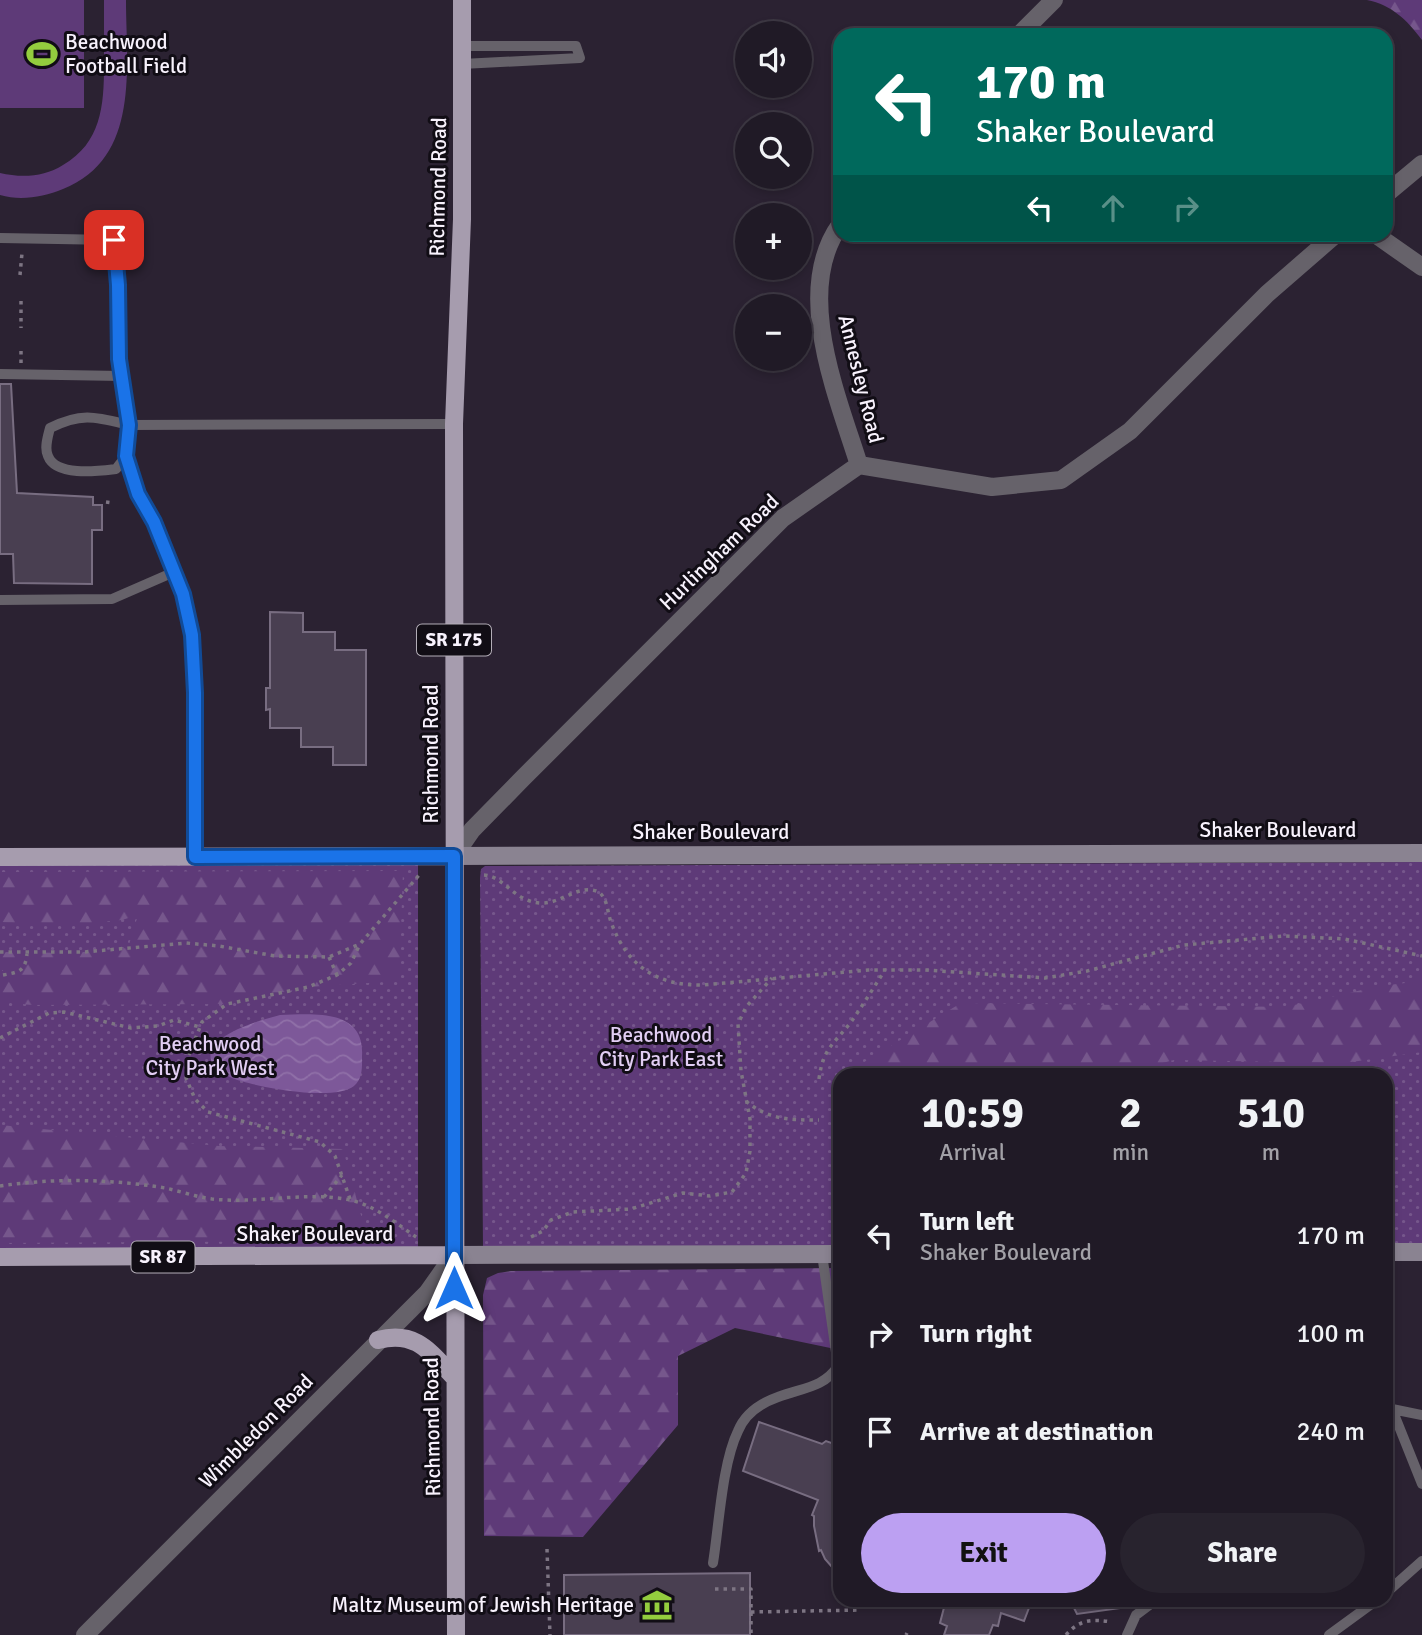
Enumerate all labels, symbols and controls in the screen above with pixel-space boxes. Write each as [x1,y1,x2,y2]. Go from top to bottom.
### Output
map controls [735,21,812,371]
button: sound [735,21,812,98]
place label: Beachwood Football Field [65,29,187,79]
sports icon: Beachwood Football Field [25,37,59,71]
text: 170 m [976,52,1106,112]
icon: left [861,56,952,147]
button: search [735,112,812,189]
text: Shaker Boulevard [976,112,1215,151]
street label: Richmond Road [424,117,452,257]
icon: left [1021,189,1059,227]
icon: ahead [1094,189,1132,227]
icon: right [1167,189,1205,227]
button: + [735,203,812,280]
pin [84,210,144,270]
icon: arrive [95,221,133,259]
button: − [735,294,812,371]
street label: Annesley Road [833,312,889,446]
street label: Hurlingham Road [654,488,784,616]
road number: SR 175 [417,624,491,656]
street label: Richmond Road [418,684,444,824]
street label: Shaker Boulevard [1200,817,1356,843]
street label: Shaker Boulevard [633,819,789,845]
park label: Beachwood City Park East [599,1022,723,1072]
park label: Beachwood City Park West [145,1031,275,1081]
text: 10:59 [921,1088,1024,1139]
text: 2 [1119,1088,1142,1139]
text: 510 [1237,1088,1305,1139]
text: Arrival [939,1138,1006,1167]
text: min [1112,1138,1149,1167]
text: m [1262,1138,1280,1167]
text: Turn left [920,1206,1014,1238]
icon: left [861,1217,899,1255]
text: 170 m [1296,1220,1365,1252]
street label: Shaker Boulevard [237,1221,393,1247]
text: Shaker Boulevard [920,1238,1092,1267]
road number: SR 87 [132,1242,194,1273]
position arrow [417,1251,491,1325]
icon: right [861,1315,899,1353]
text: Turn right [920,1318,1032,1350]
text: 100 m [1296,1318,1365,1350]
street label: Richmond Road [418,1357,446,1497]
street label: Wimbledon Road [193,1368,319,1494]
icon: arrive [861,1413,899,1451]
text: Arrive at destination [920,1416,1153,1448]
text: 240 m [1296,1416,1365,1448]
button: Exit [861,1513,1106,1593]
button: Share [1120,1513,1365,1593]
museum icon: Maltz Museum of Jewish Heritage [640,1588,674,1622]
place label: Maltz Museum of Jewish Heritage [332,1592,634,1618]

